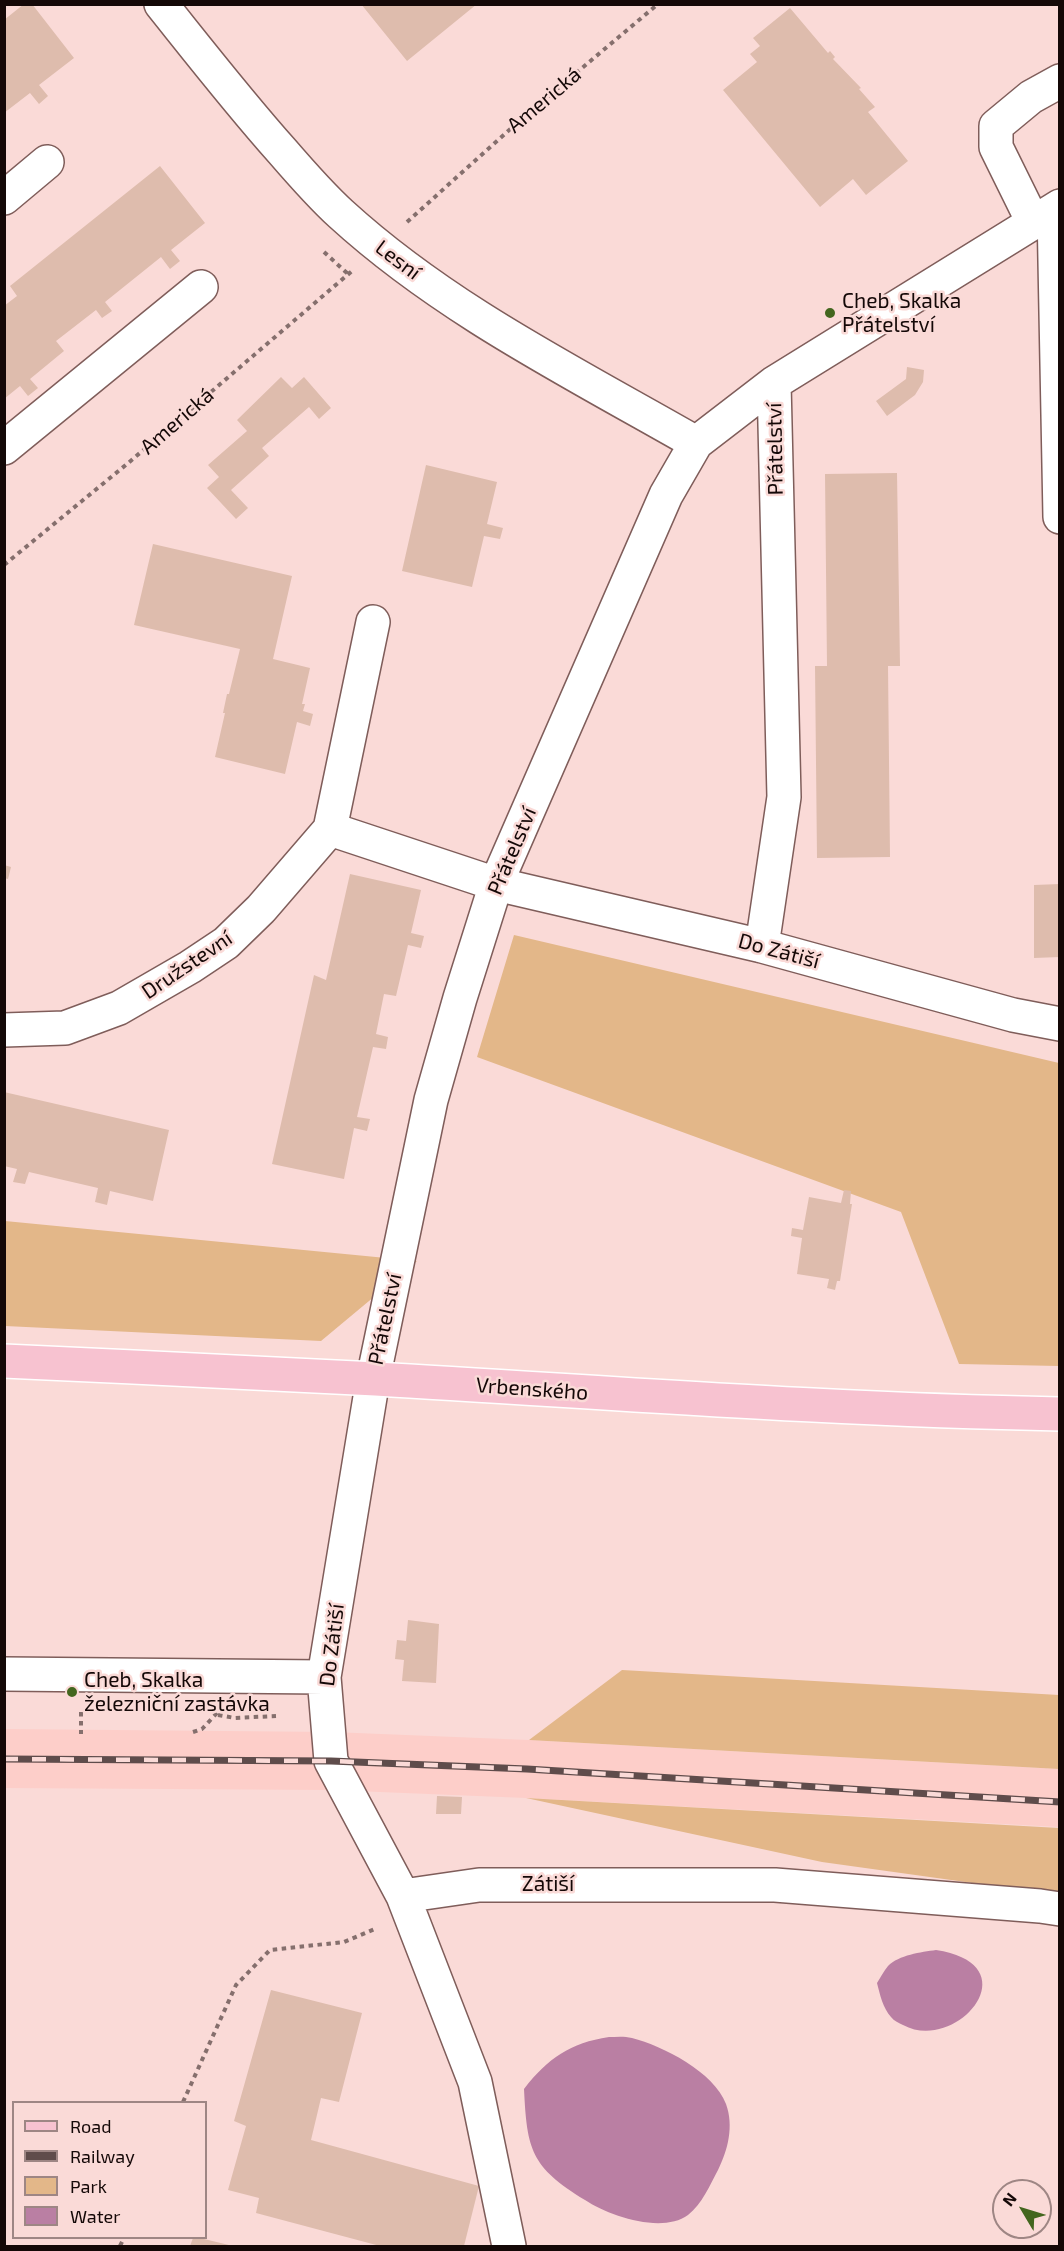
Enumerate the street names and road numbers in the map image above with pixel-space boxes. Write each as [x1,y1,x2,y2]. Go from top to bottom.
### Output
street label: Americká [502,62,586,138]
street label: Lesní [370,235,426,285]
street label: Americká [135,382,219,460]
street label: Přátelství [762,402,788,496]
street label: Přátelství [482,803,542,899]
street label: Družstevní [137,926,237,1004]
street label: Do Zátiší [736,928,822,974]
street label: Přátelství [363,1271,407,1367]
street label: Vrbenského [475,1373,589,1405]
street label: Do Zátiší [314,1602,350,1688]
street label: Zátiší [522,1871,574,1897]

